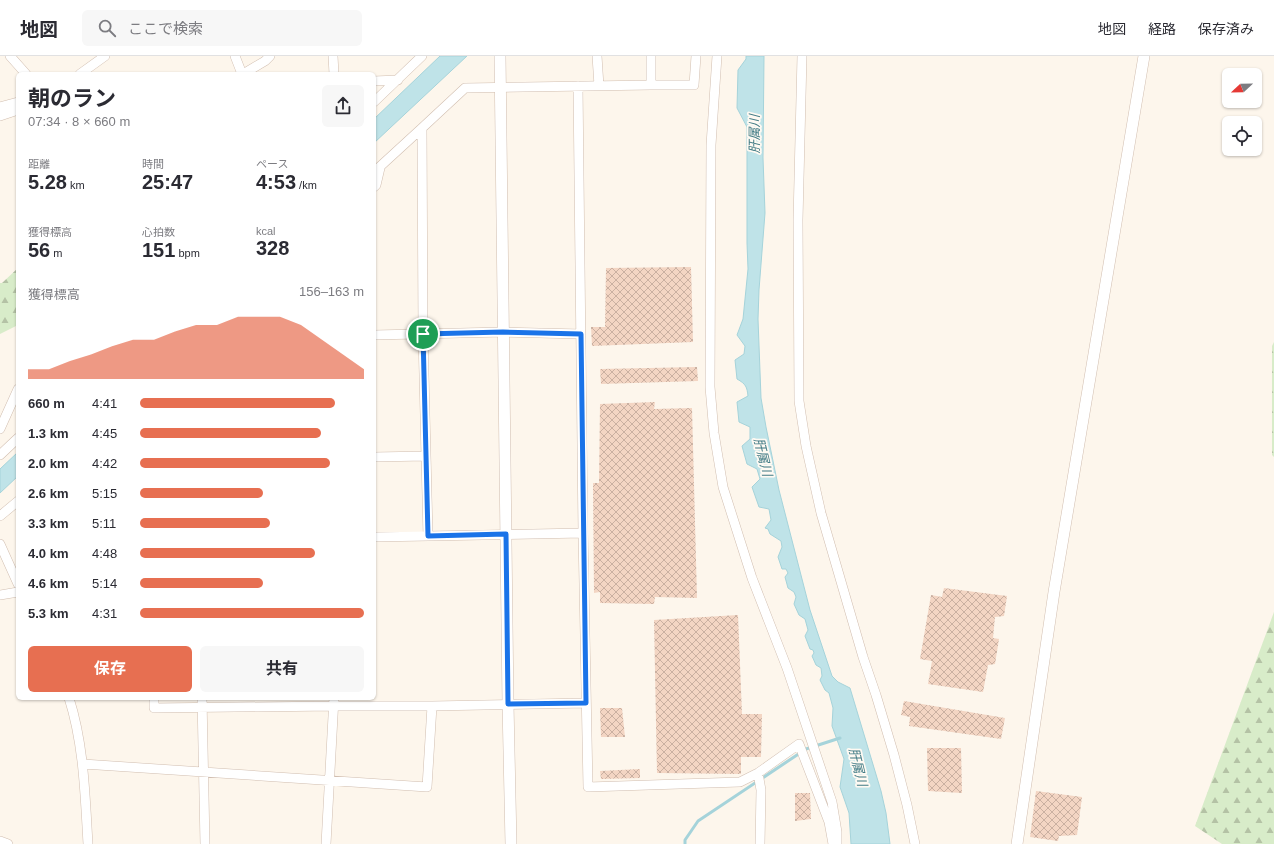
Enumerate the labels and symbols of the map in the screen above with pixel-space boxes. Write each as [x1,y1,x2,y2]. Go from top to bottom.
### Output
north arrow [1222,68,1262,108]
water label: 肝属川 [747,113,762,154]
pin [406,317,440,351]
water label: 肝属川 [751,436,775,480]
water label: 肝属川 [846,746,870,790]

